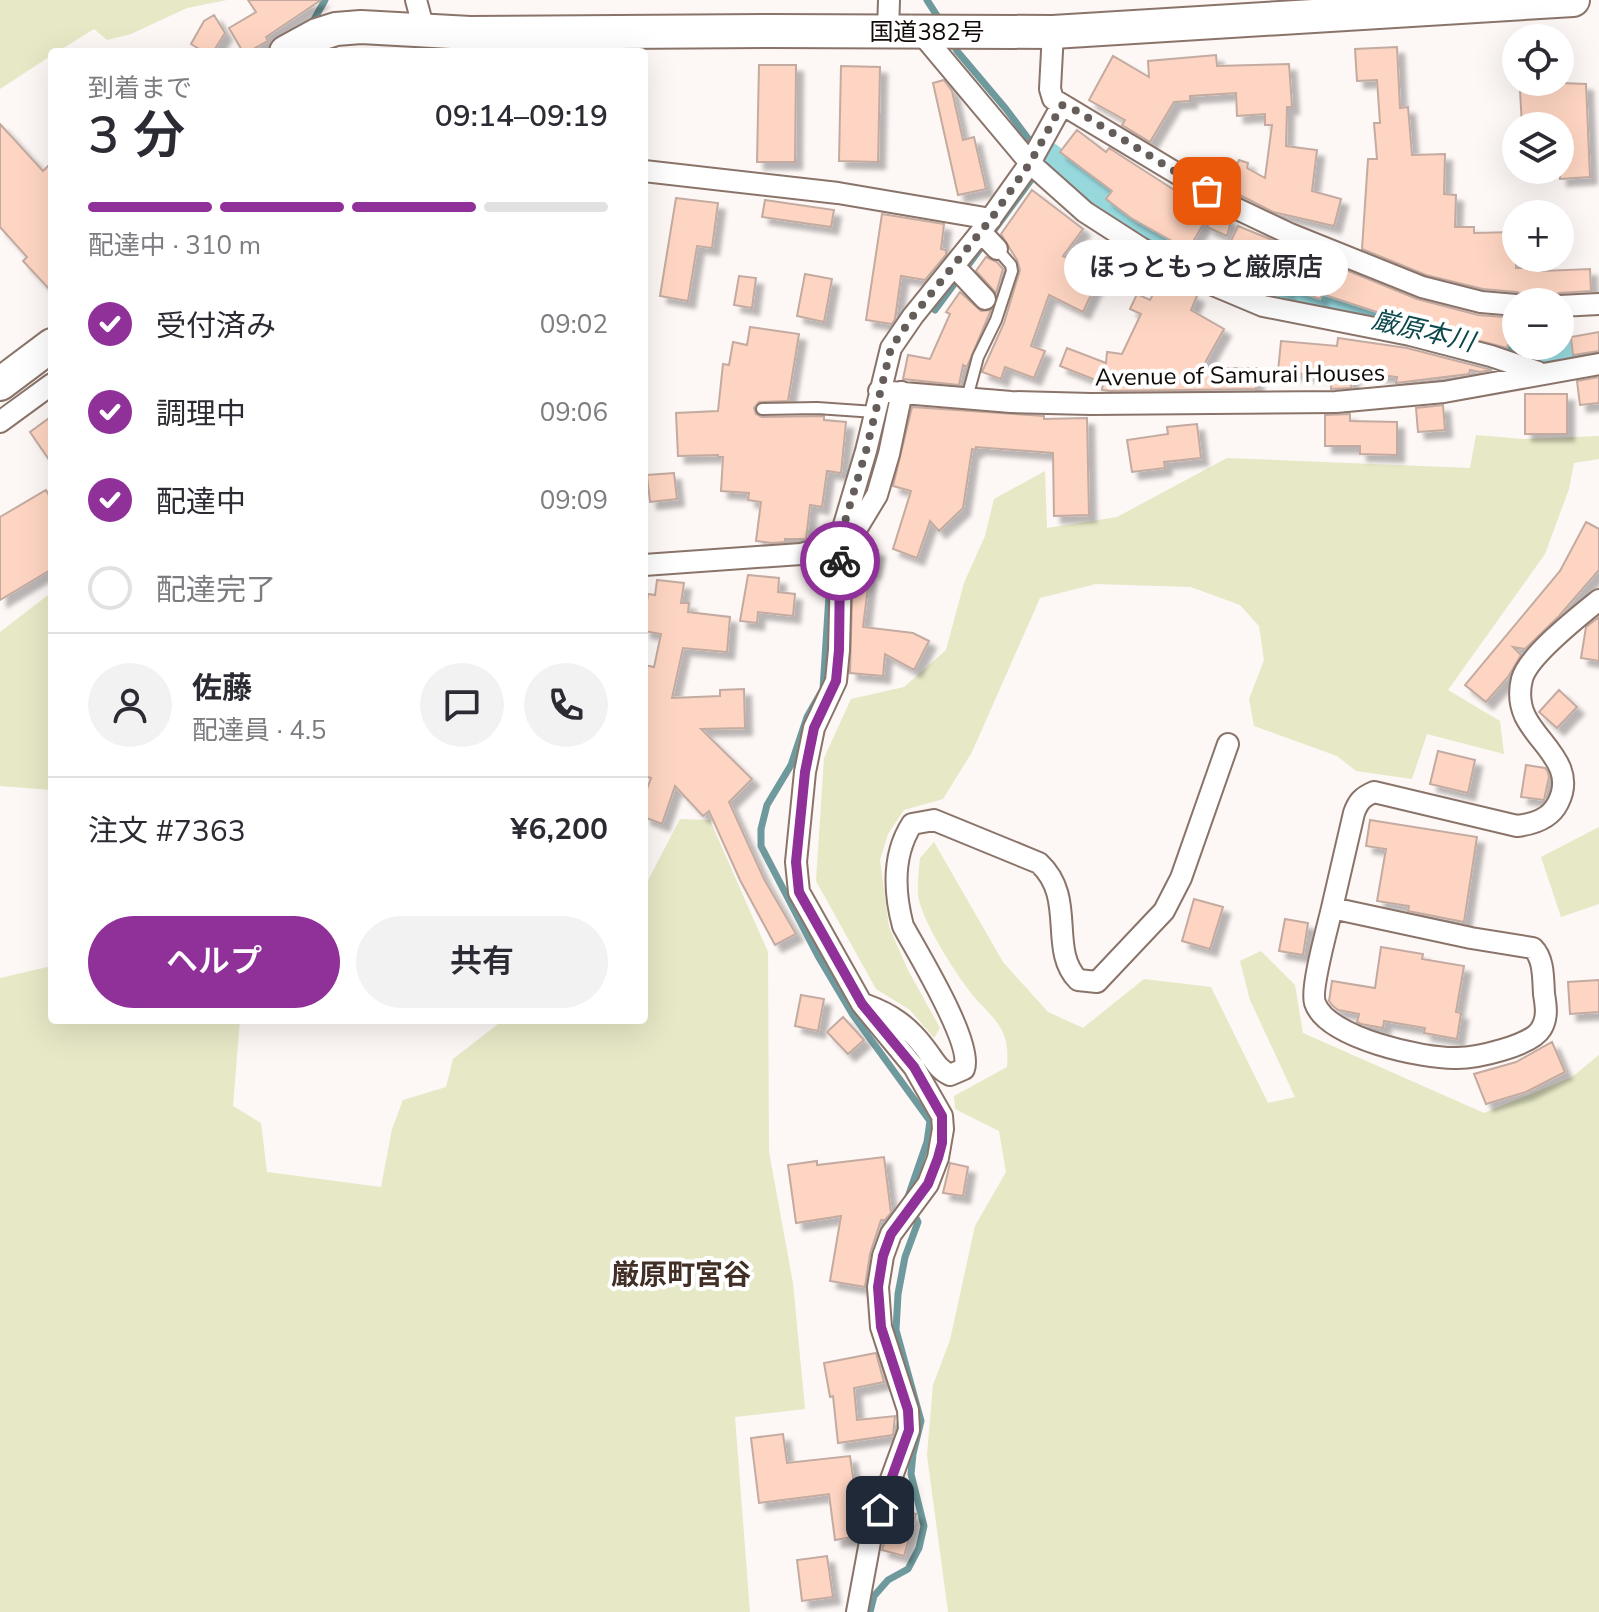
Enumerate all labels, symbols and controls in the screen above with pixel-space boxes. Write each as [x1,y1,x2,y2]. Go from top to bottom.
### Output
street label: 国道382号 [869,16,985,48]
map controls [1502,24,1574,360]
button: locate [1502,24,1574,96]
text: 到着まで [88,71,192,106]
text: 09:14–09:19 [435,96,608,137]
text: 3 分 [88,100,185,171]
button: layers [1502,112,1574,184]
pin [1173,157,1241,225]
icon: bag [1185,169,1229,213]
button: + [1502,200,1574,272]
text: 配達中 · 310 m [88,228,261,263]
callout: ほっともっと厳原店 [1065,239,1349,295]
text: ほっともっと厳原店 [1089,250,1323,285]
button: − [1502,288,1574,360]
icon: check [88,302,132,346]
water label: 厳原本川 [1368,302,1481,360]
text: 受付済み [156,306,276,347]
text: 09:02 [540,307,608,342]
street label: Avenue of Samurai Houses [1094,356,1386,394]
icon: check [88,390,132,434]
text: 調理中 [156,394,246,435]
text: 09:06 [540,395,608,430]
icon: check [88,478,132,522]
text: 配達中 [156,482,246,523]
text: 09:09 [540,483,608,518]
courier [800,521,880,601]
icon: bike [818,539,862,583]
text: 配達完了 [156,570,276,611]
button: person [88,663,172,747]
button: chat [420,663,504,747]
button: phone [524,663,608,747]
text: 佐藤 [192,668,252,709]
text: 配達員 · 4.5 [192,713,326,748]
text: ¥6,200 [511,809,608,850]
text: 注文 #7363 [88,811,246,852]
button: ヘルプ [88,916,340,1008]
button: 共有 [356,916,608,1008]
district label: 厳原町宮谷 [611,1256,751,1294]
pin [846,1476,914,1544]
icon: home [858,1488,902,1532]

